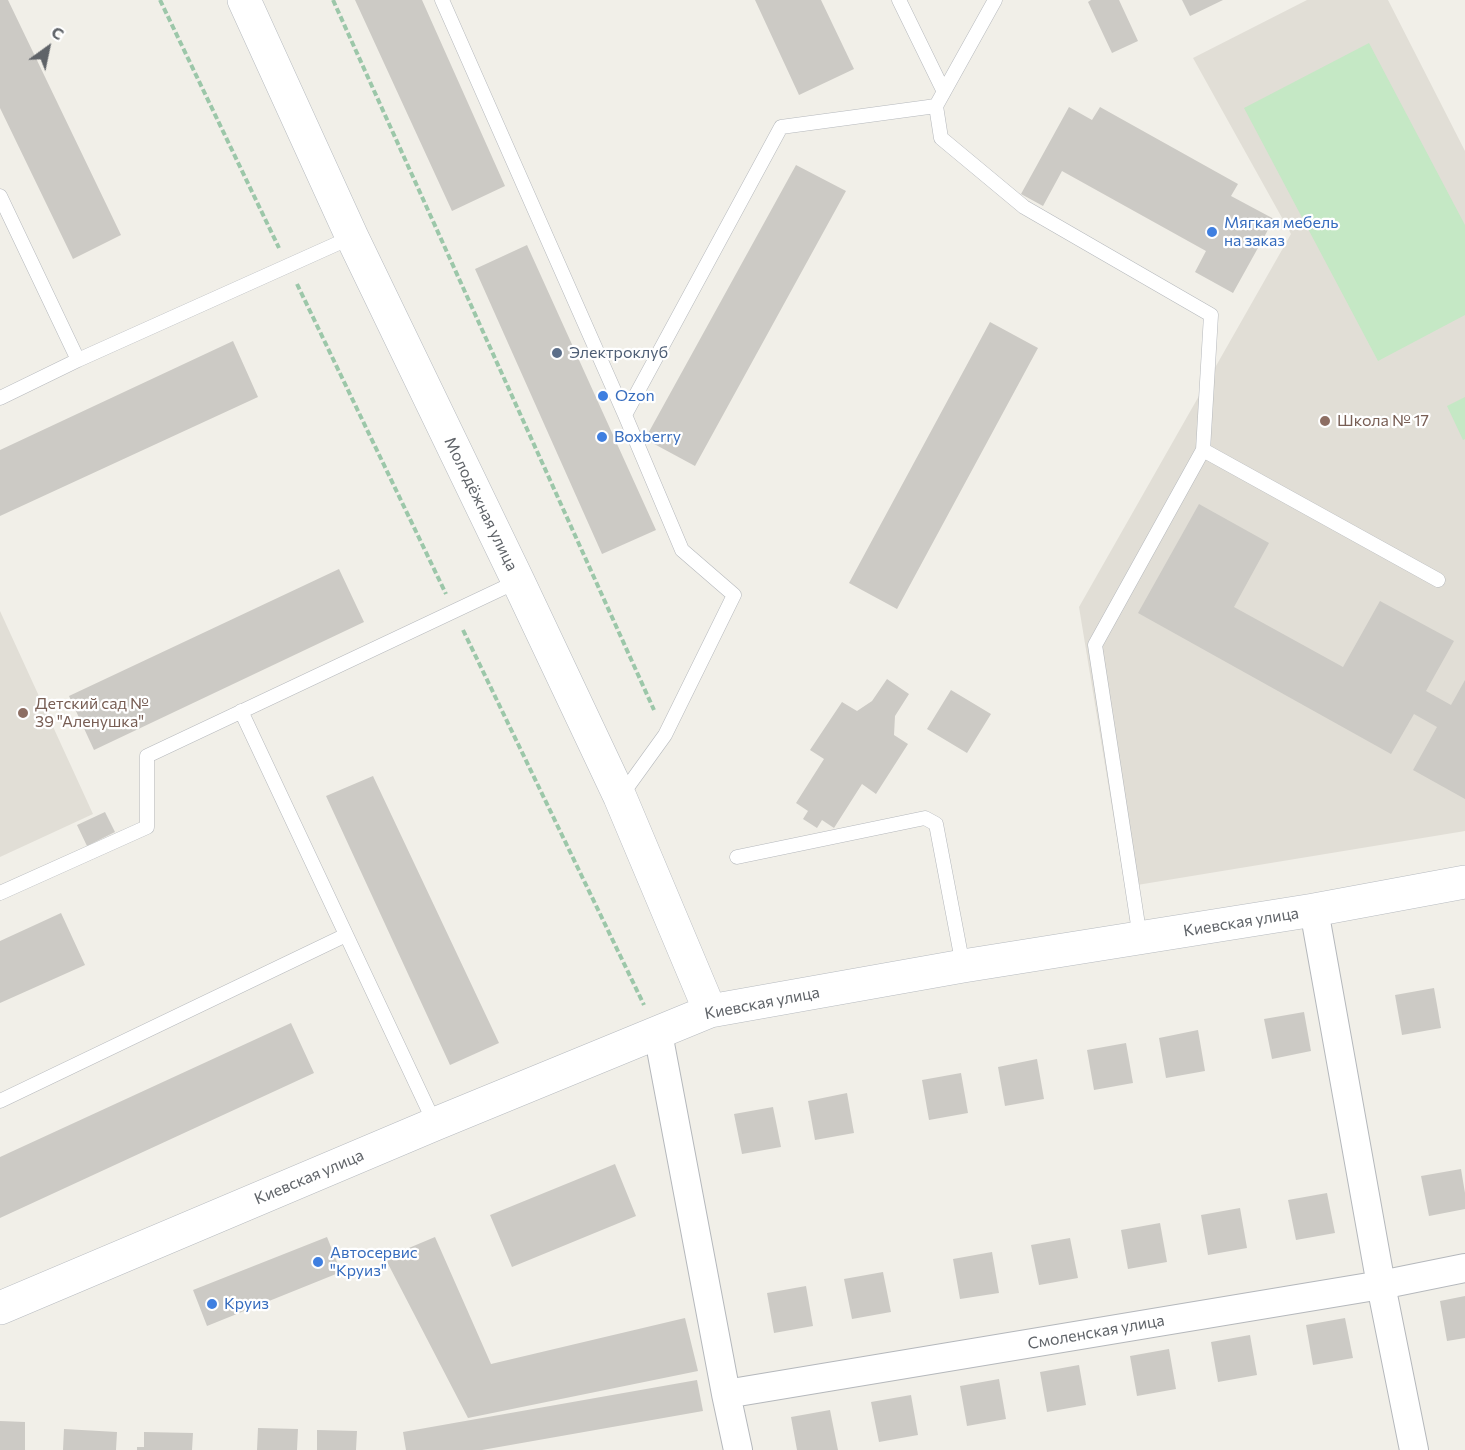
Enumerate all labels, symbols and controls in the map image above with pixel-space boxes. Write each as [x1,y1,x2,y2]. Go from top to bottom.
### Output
north arrow [18,18,78,78]
text: С [48,22,68,43]
place label: Мягкая мебель на заказ [1224,213,1338,251]
marker: Мягкая мебель на заказ [1205,225,1219,239]
place label: Электроклуб [569,343,668,363]
marker: Электроклуб [550,346,564,360]
place label: Ozon [615,386,655,406]
marker: Ozon [596,389,610,403]
place label: Школа № 17 [1337,411,1429,431]
marker: Школа № 17 [1318,414,1332,428]
place label: Boxberry [614,427,681,447]
marker: Boxberry [595,430,609,444]
street label: Молодёжная улица [440,434,522,574]
place label: Детский сад № 39 "Аленушка" [35,694,149,732]
marker: Детский сад № 39 "Аленушка" [16,706,30,720]
street label: Киевская улица [1182,903,1300,941]
street label: Киевская улица [703,982,821,1024]
street label: Киевская улица [251,1145,367,1209]
place label: Автосервис "Круиз" [330,1243,418,1281]
marker: Автосервис "Круиз" [311,1255,325,1269]
place label: Круиз [224,1294,269,1314]
marker: Круиз [205,1297,219,1311]
street label: Смоленская улица [1026,1311,1166,1353]

